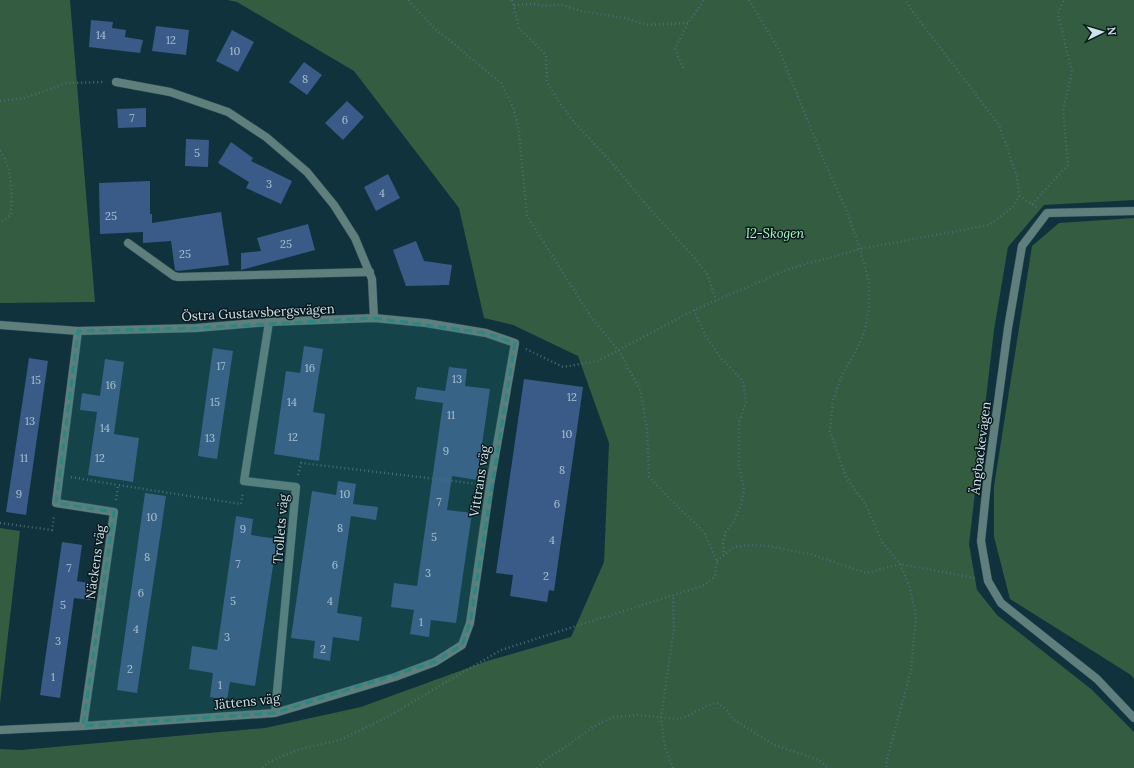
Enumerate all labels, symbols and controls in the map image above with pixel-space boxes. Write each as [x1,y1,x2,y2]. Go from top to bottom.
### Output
north arrow [1082,12,1122,52]
text: N [1105,26,1119,36]
house number: 14 [96,28,106,42]
house number: 12 [166,33,176,47]
house number: 10 [230,44,241,58]
house number: 8 [302,72,308,86]
house number: 7 [129,111,135,125]
house number: 6 [342,113,348,127]
house number: 5 [194,146,200,160]
house number: 3 [266,177,272,191]
house number: 4 [379,186,385,200]
house number: 25 [105,209,117,223]
park label: I2-Skogen [746,225,804,242]
house number: 25 [280,237,292,251]
house number: 25 [179,247,191,261]
street label: Östra Gustavsbergsvägen [181,300,335,325]
house number: 17 [216,359,226,373]
house number: 16 [305,361,315,375]
house number: 13 [452,372,462,386]
house number: 15 [31,373,41,387]
house number: 16 [106,378,116,392]
house number: 12 [567,390,577,404]
house number: 15 [210,395,220,409]
house number: 14 [287,395,297,409]
street label: Ängbackevägen [966,400,995,497]
house number: 11 [447,408,455,422]
house number: 13 [25,414,35,428]
house number: 14 [100,421,110,435]
house number: 10 [562,427,573,441]
house number: 12 [288,430,298,444]
house number: 13 [205,431,215,445]
street label: Vittrans väg [465,443,494,519]
house number: 9 [443,444,449,458]
house number: 11 [20,451,28,465]
house number: 12 [95,451,105,465]
house number: 8 [559,463,565,477]
house number: 9 [16,487,22,501]
house number: 10 [340,487,351,501]
street label: Trollets väg [269,493,292,565]
house number: 7 [436,495,442,509]
house number: 6 [554,497,560,511]
house number: 10 [147,510,158,524]
house number: 8 [337,521,343,535]
house number: 9 [240,522,246,536]
street label: Näckens väg [82,523,109,600]
house number: 5 [431,530,437,544]
house number: 4 [549,533,555,547]
house number: 8 [144,550,150,564]
house number: 7 [235,557,241,571]
house number: 6 [332,558,338,572]
house number: 7 [66,561,72,575]
house number: 3 [425,566,431,580]
house number: 2 [543,569,549,583]
house number: 6 [138,586,144,600]
house number: 5 [230,594,236,608]
house number: 4 [327,594,333,608]
house number: 5 [60,598,66,612]
house number: 1 [419,615,423,629]
house number: 4 [133,622,139,636]
house number: 3 [224,630,230,644]
house number: 3 [55,634,61,648]
house number: 2 [320,642,326,656]
house number: 2 [127,662,133,676]
house number: 1 [51,670,55,684]
house number: 1 [218,678,222,692]
street label: Jättens väg [212,690,282,714]

